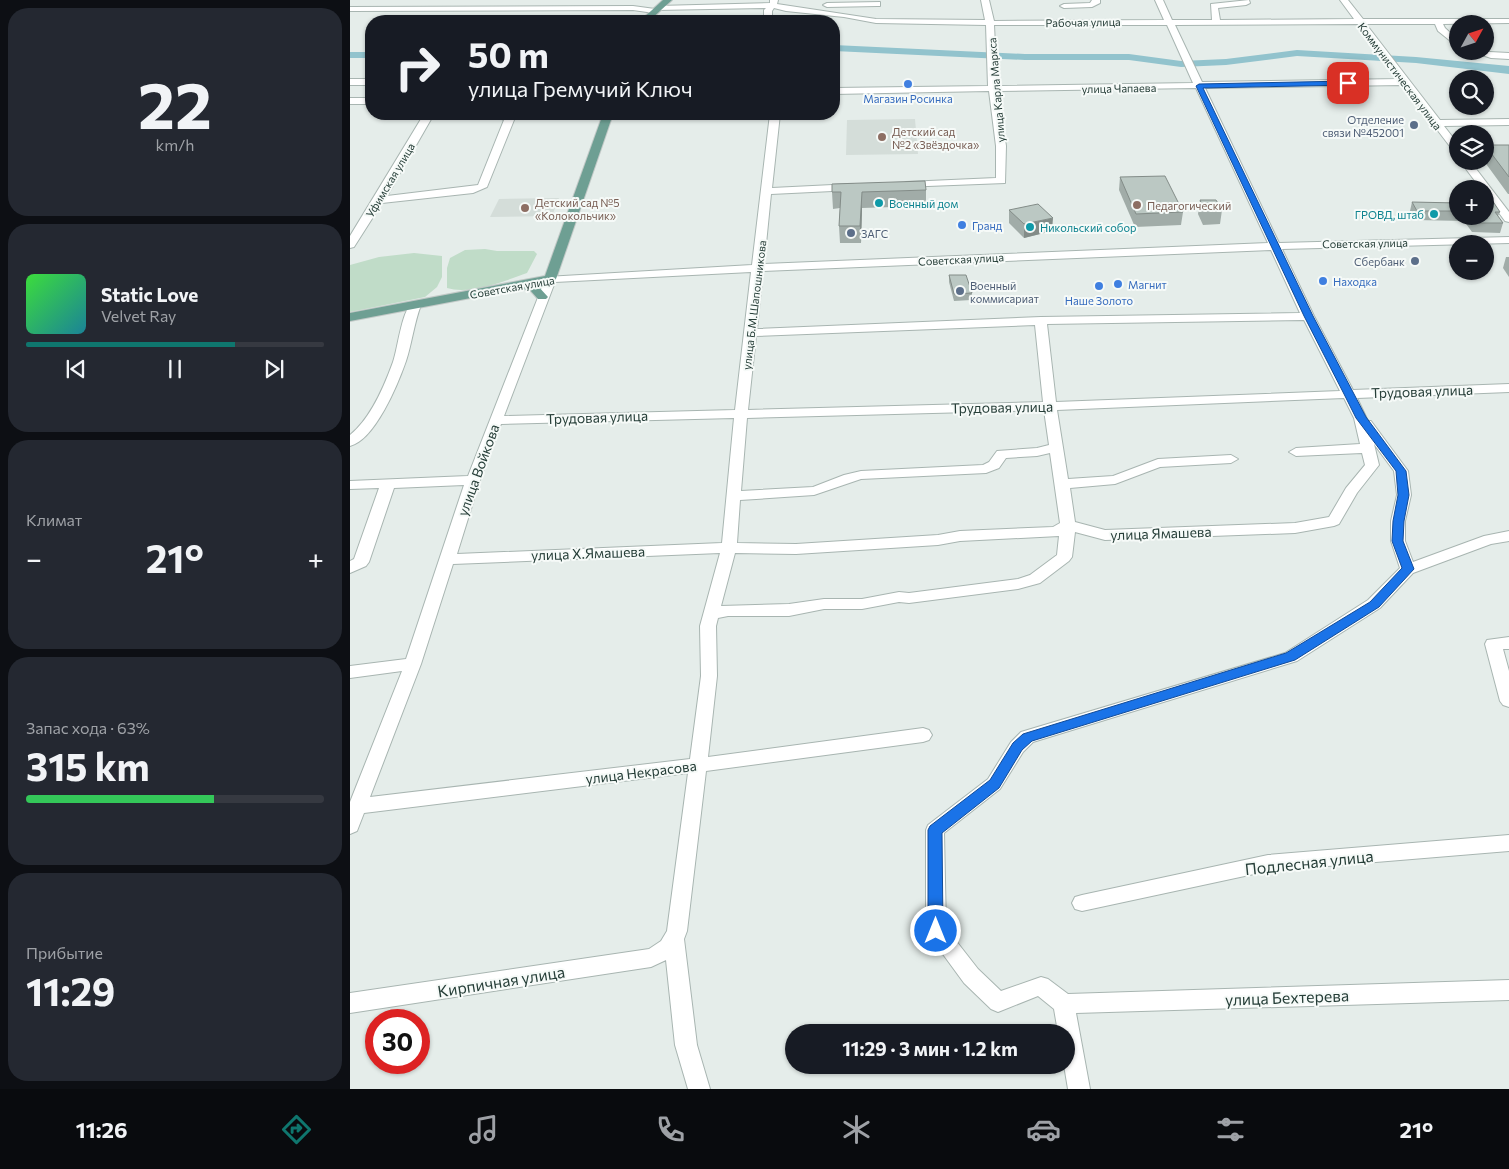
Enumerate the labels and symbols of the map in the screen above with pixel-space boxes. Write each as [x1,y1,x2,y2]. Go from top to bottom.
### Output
street label: Рабочая улица [1045,15,1121,29]
north arrow [1449,15,1494,60]
street label: Коммунистическая улица [1355,20,1445,132]
street label: улица Карла Маркса [985,37,1007,143]
pin [1327,62,1369,104]
marker: Магазин Росинка [902,78,914,90]
street label: улица Чапаева [1082,81,1156,95]
place label: Магазин Росинка [863,92,953,105]
place label: Отделение связи №452001 [1322,113,1404,139]
marker: Отделение связи №452001 [1408,119,1420,131]
place label: Детский сад №2 «Звёздочка» [892,125,979,151]
marker: Детский сад №2 «Звёздочка» [876,131,888,143]
street label: Уфимская улица [363,141,417,219]
place label: Детский сад №5 «Колокольчик» [535,196,619,222]
marker: Военный дом [873,197,885,209]
place label: Военный дом [889,197,958,210]
marker: Педагогический [1131,199,1143,211]
place label: Педагогический [1147,199,1231,212]
marker: Детский сад №5 «Колокольчик» [519,202,531,214]
place label: ГРОВД, штаб [1355,208,1424,221]
marker: ГРОВД, штаб [1428,208,1440,220]
marker: Гранд [956,219,968,231]
place label: Гранд [972,219,1003,232]
marker: Никольский собор [1024,221,1036,233]
place label: Никольский собор [1040,221,1136,234]
marker: ЗАГС [845,227,857,239]
place label: ЗАГС [861,227,888,240]
street label: Советская улица [1322,236,1408,250]
street label: улица Б.М.Шапошникова [740,240,768,370]
street label: Советская улица [918,250,1004,268]
place label: Сбербанк [1354,255,1405,268]
marker: Сбербанк [1409,255,1421,267]
street label: Советская улица [469,273,555,301]
marker: Находка [1317,275,1329,287]
place label: Находка [1333,275,1377,288]
marker: Магнит [1112,278,1124,290]
place label: Магнит [1128,278,1167,291]
place label: Военный коммисариат [970,279,1039,305]
marker: Наше Золото [1093,280,1105,292]
marker: Военный коммисариат [954,285,966,297]
place label: Наше Золото [1065,294,1134,307]
street label: Трудовая улица [1371,381,1473,401]
street label: Трудовая улица [951,398,1053,416]
street label: Трудовая улица [546,407,648,427]
street label: улица Войкова [453,422,503,518]
street label: улица Ямашева [1110,523,1212,543]
street label: улица Х.Ямашева [531,543,645,563]
street label: улица Некрасова [584,757,698,787]
street label: Подлесная улица [1244,846,1374,878]
position arrow [909,904,961,956]
street label: Кирпичная улица [436,962,566,1000]
street label: улица Бехтерева [1225,985,1349,1009]
speed limit sign: 30 [365,1009,430,1074]

